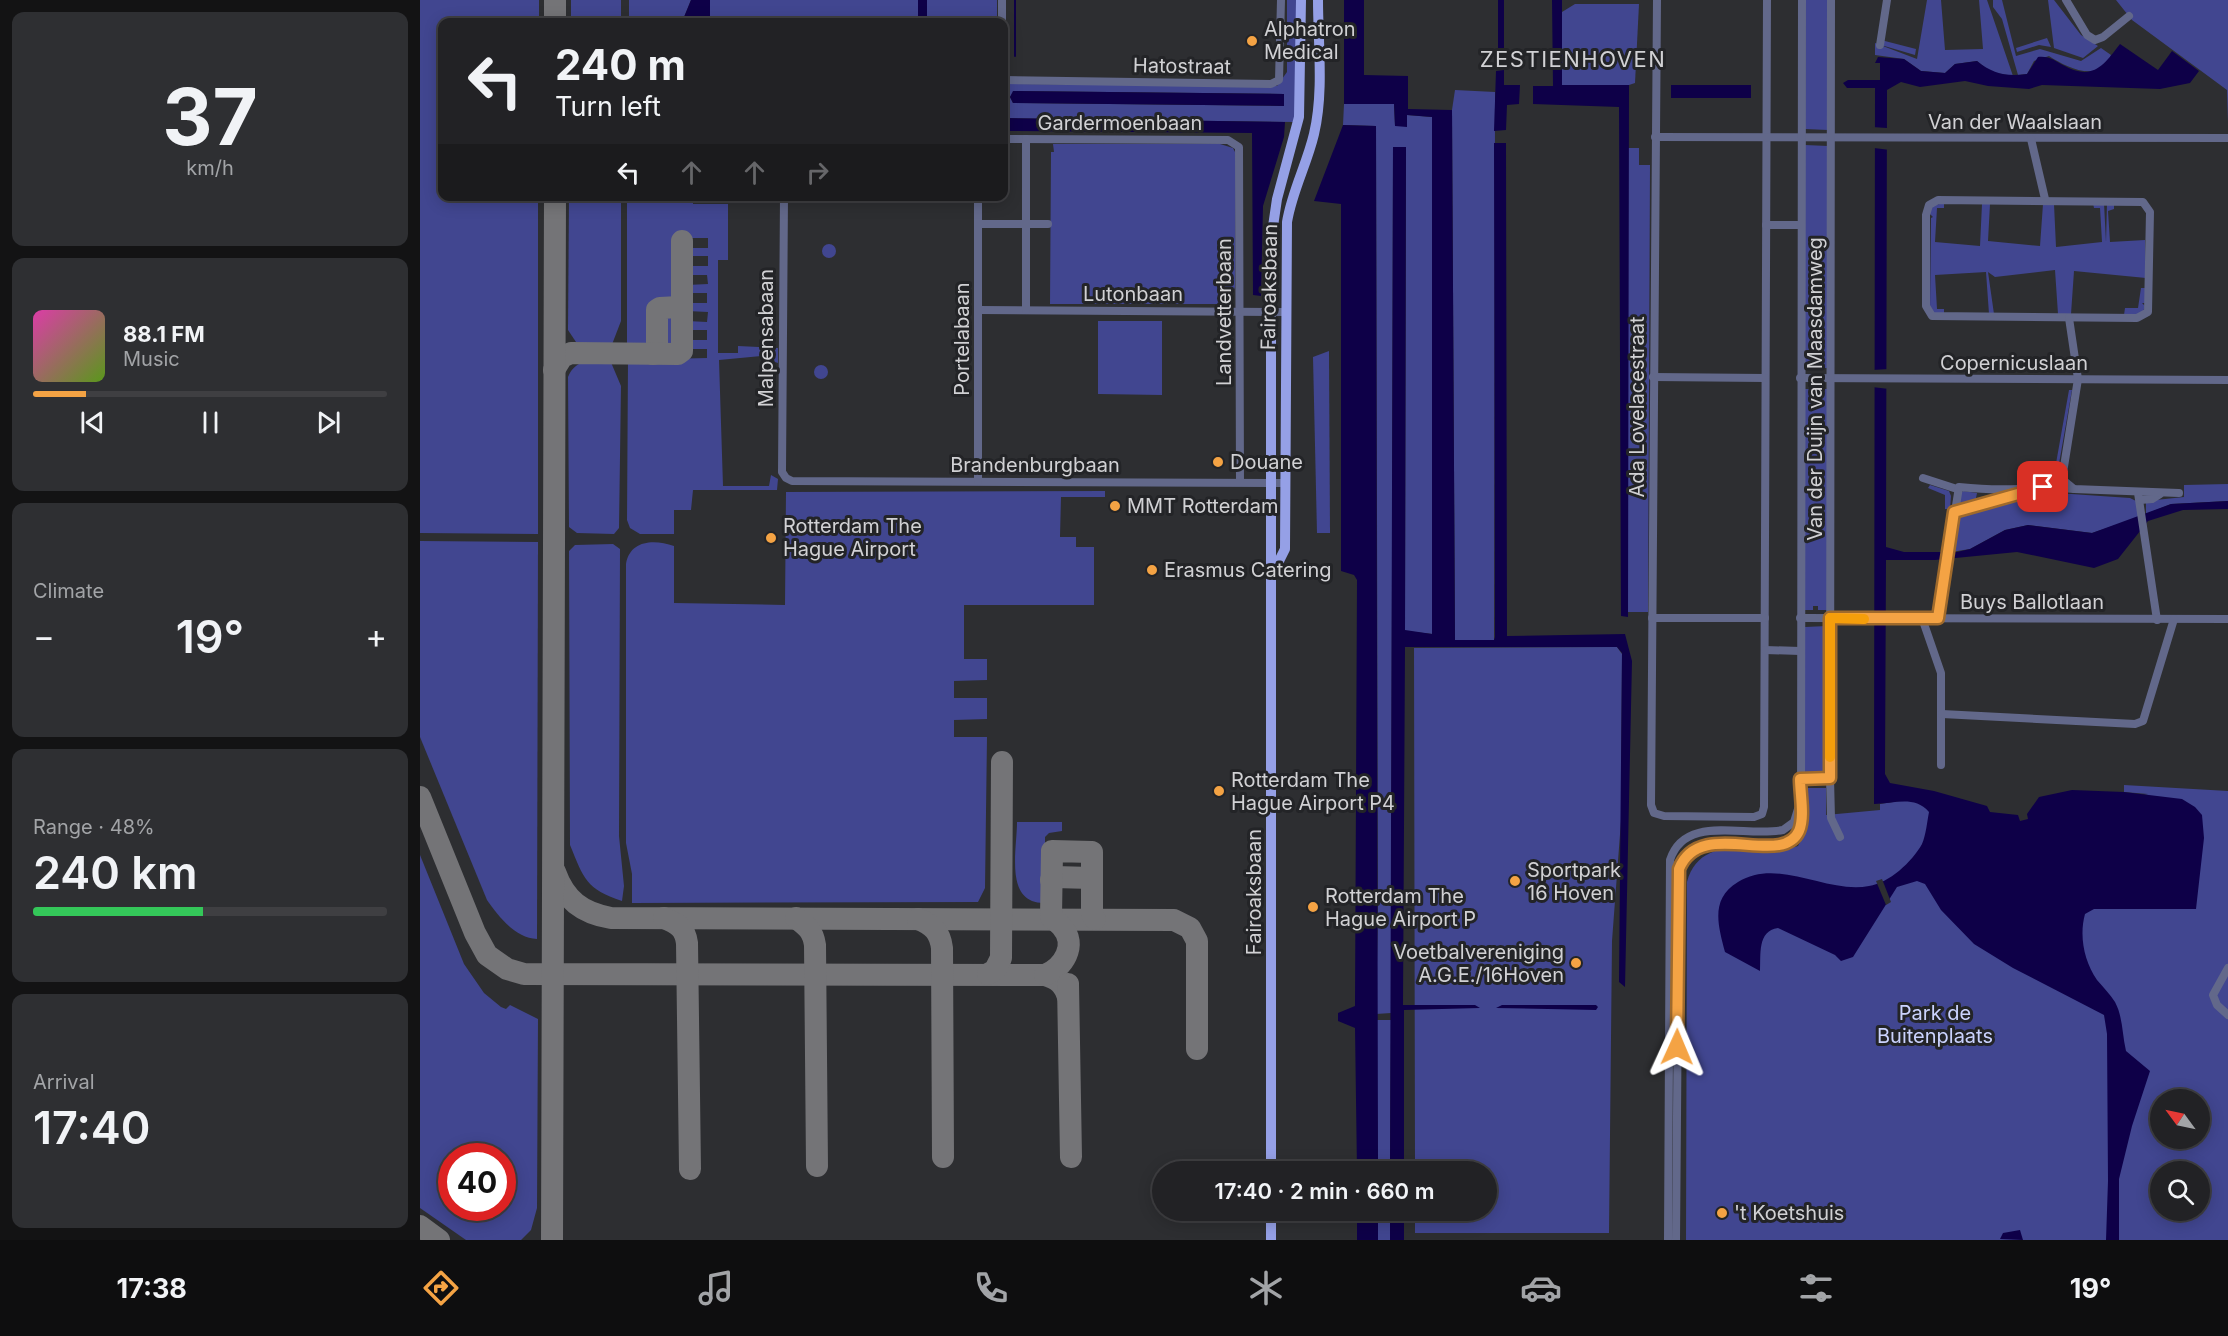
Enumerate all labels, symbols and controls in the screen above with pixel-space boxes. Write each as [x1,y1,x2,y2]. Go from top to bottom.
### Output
place label: Alphatron Medical [1264,17,1356,64]
marker: Alphatron Medical [1245,34,1259,48]
text: 240 m [555,39,686,90]
icon: left [456,42,534,120]
district label: ZESTIENHOVEN [1480,46,1666,72]
street label: Hatostraat [1133,53,1232,79]
text: 37 [162,69,258,164]
text: Turn left [555,90,661,123]
street label: Van der Waalslaan [1928,110,2102,134]
street label: Gardermoenbaan [1038,111,1202,135]
text: km/h [186,156,234,180]
icon: left [612,156,645,189]
icon: ahead [675,156,708,189]
icon: ahead [738,156,771,189]
icon: right [801,156,834,189]
street label: Fairoaksbaan [1256,224,1282,350]
street label: Van der Duijn van Maasdamweg [1803,237,1827,541]
street label: Landvetterbaan [1212,238,1236,386]
street label: Malpensabaan [754,269,778,407]
street label: Portelabaan [950,282,974,396]
street label: Lutonbaan [1083,282,1183,306]
street label: Ada Lovelacestraat [1625,316,1649,498]
text: 88.1 FM [123,321,205,347]
text: Music [123,347,180,371]
street label: Copernicuslaan [1940,351,2088,375]
icon: previous [76,406,109,439]
icon: pause [194,406,227,439]
icon: next [312,406,345,439]
place label: Douane [1230,450,1303,474]
street label: Brandenburgbaan [950,453,1120,477]
marker: Douane [1211,455,1225,469]
pin [2017,461,2068,512]
icon: arrive [2026,470,2059,503]
place label: MMT Rotterdam [1127,494,1279,518]
marker: MMT Rotterdam [1108,499,1122,513]
place label: Rotterdam The Hague Airport [783,514,922,561]
marker: Rotterdam The Hague Airport [764,531,778,545]
place label: Erasmus Catering [1164,558,1331,582]
marker: Erasmus Catering [1145,563,1159,577]
text: Climate [33,579,104,603]
street label: Buys Ballotlaan [1960,590,2104,614]
text: 19° [176,609,244,664]
text: − [33,616,55,656]
text: + [365,616,387,656]
place label: Rotterdam The Hague Airport P4 [1231,768,1395,815]
marker: Rotterdam The Hague Airport P4 [1212,784,1226,798]
text: Range · 48% [33,815,155,839]
street label: Fairoaksbaan [1242,829,1266,955]
text: 240 km [33,845,197,900]
place label: Sportpark 16 Hoven [1527,858,1621,905]
marker: Sportpark 16 Hoven [1508,874,1522,888]
place label: Rotterdam The Hague Airport P [1325,884,1476,931]
marker: Rotterdam The Hague Airport P [1306,900,1320,914]
place label: Voetbalvereniging A.G.E./16Hoven [1393,940,1564,987]
marker: Voetbalvereniging A.G.E./16Hoven [1569,956,1583,970]
park label: Park de Buitenplaats [1877,1001,1993,1048]
position arrow [1645,1015,1709,1079]
text: Arrival [33,1070,95,1094]
north arrow [2150,1089,2210,1149]
map controls [2150,1089,2210,1221]
text: 17:40 [33,1100,150,1155]
speed limit sign: 40 [438,1143,516,1221]
button: search [2150,1161,2210,1221]
text: 17:40 · 2 min · 660 m [1215,1178,1434,1204]
place label: 't Koetshuis [1734,1201,1844,1225]
marker: 't Koetshuis [1715,1206,1729,1220]
icon: directions [420,1267,462,1309]
icon: music [695,1267,737,1309]
icon: phone [970,1267,1012,1309]
icon: climate [1245,1267,1287,1309]
icon: car [1520,1267,1562,1309]
icon: filters [1795,1267,1837,1309]
text: 17:38 [116,1272,187,1305]
text: 19° [2070,1272,2111,1305]

